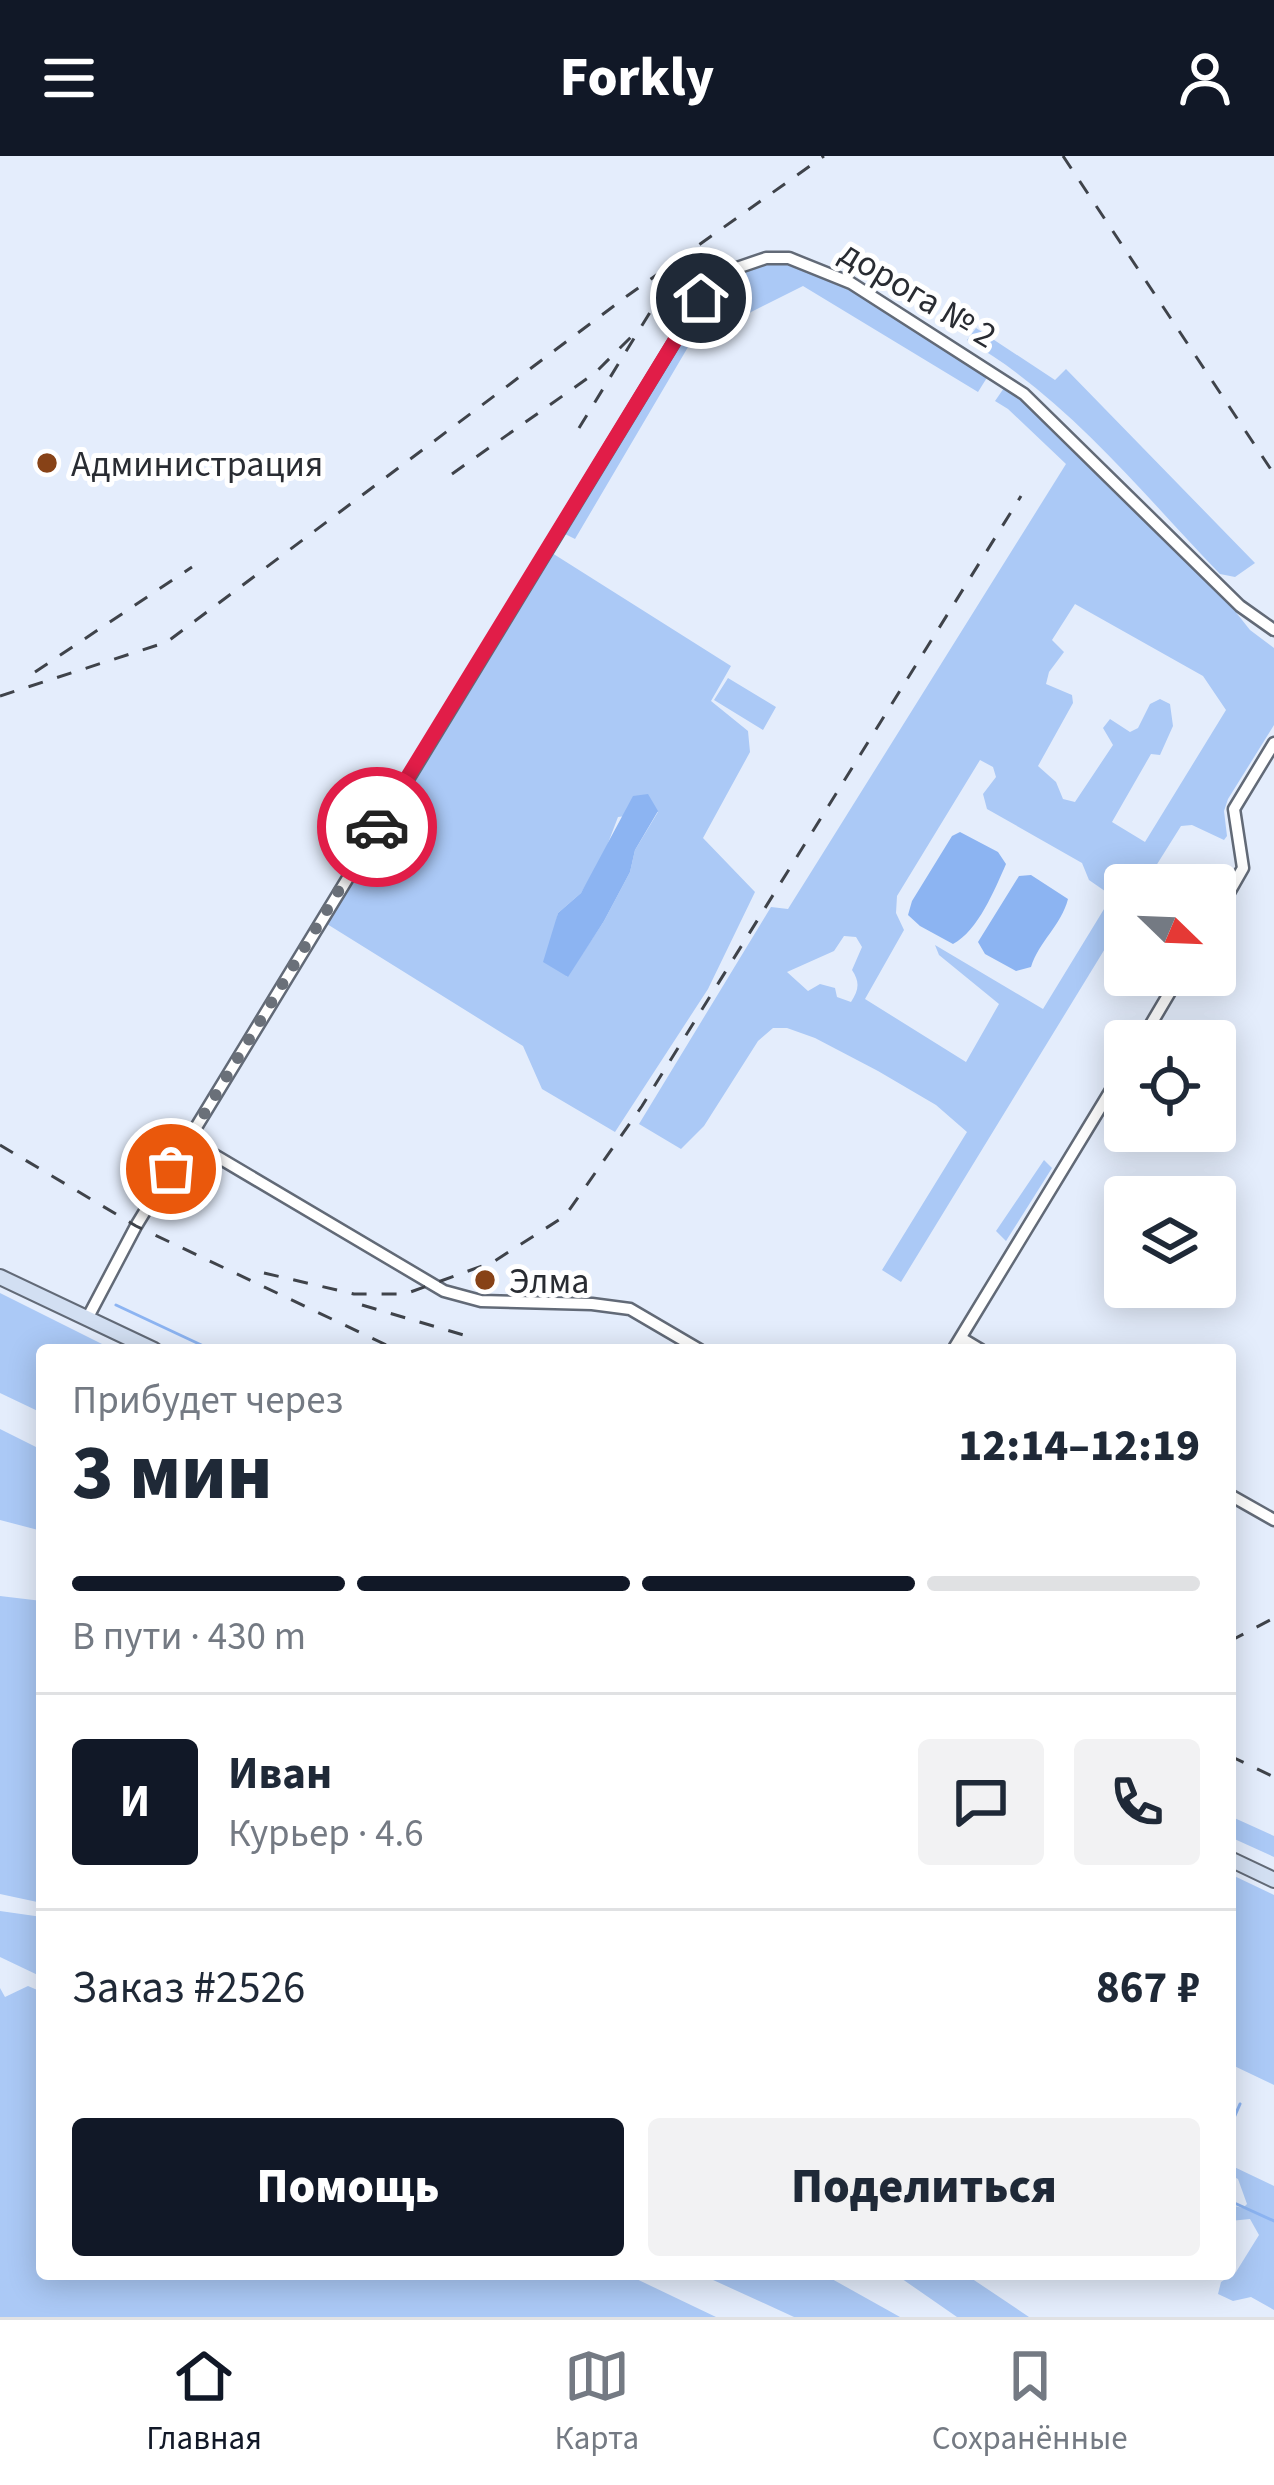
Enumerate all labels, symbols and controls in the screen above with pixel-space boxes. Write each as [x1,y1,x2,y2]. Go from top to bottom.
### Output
text: Forkly [560,40,714,117]
icon: menu [36,45,102,111]
icon: person [1172,45,1238,111]
street label: дорога № 2 [830,228,1006,361]
pin [650,247,752,349]
icon: home [668,265,734,331]
place label: Администрация [71,439,323,490]
marker: Администрация [34,450,60,476]
courier [317,767,437,887]
icon: car [344,794,410,860]
north arrow [1104,864,1236,996]
map controls [1104,864,1236,1308]
button: locate [1104,1020,1236,1152]
pin [120,1118,222,1220]
icon: bag [138,1136,204,1202]
button: layers [1104,1176,1236,1308]
place label: Элма [509,1256,589,1307]
marker: Элма [472,1267,498,1293]
text: Прибудет через [72,1373,343,1429]
text: 12:14–12:19 [958,1414,1200,1478]
text: 3 мин [72,1418,273,1529]
text: В пути · 430 m [72,1609,306,1665]
button: chat [918,1739,1044,1865]
button: phone [1074,1739,1200,1865]
text: Иван [228,1742,332,1806]
text: И [120,1770,150,1834]
text: Курьер · 4.6 [228,1806,424,1862]
text: Заказ #2526 [72,1956,305,2020]
text: 867 ₽ [1096,1956,1200,2020]
button: Помощь [72,2118,624,2256]
button: Поделиться [648,2118,1200,2256]
tab: Главная [146,2343,262,2462]
tab: Карта [555,2343,639,2462]
tab: Сохранённые [932,2343,1128,2462]

